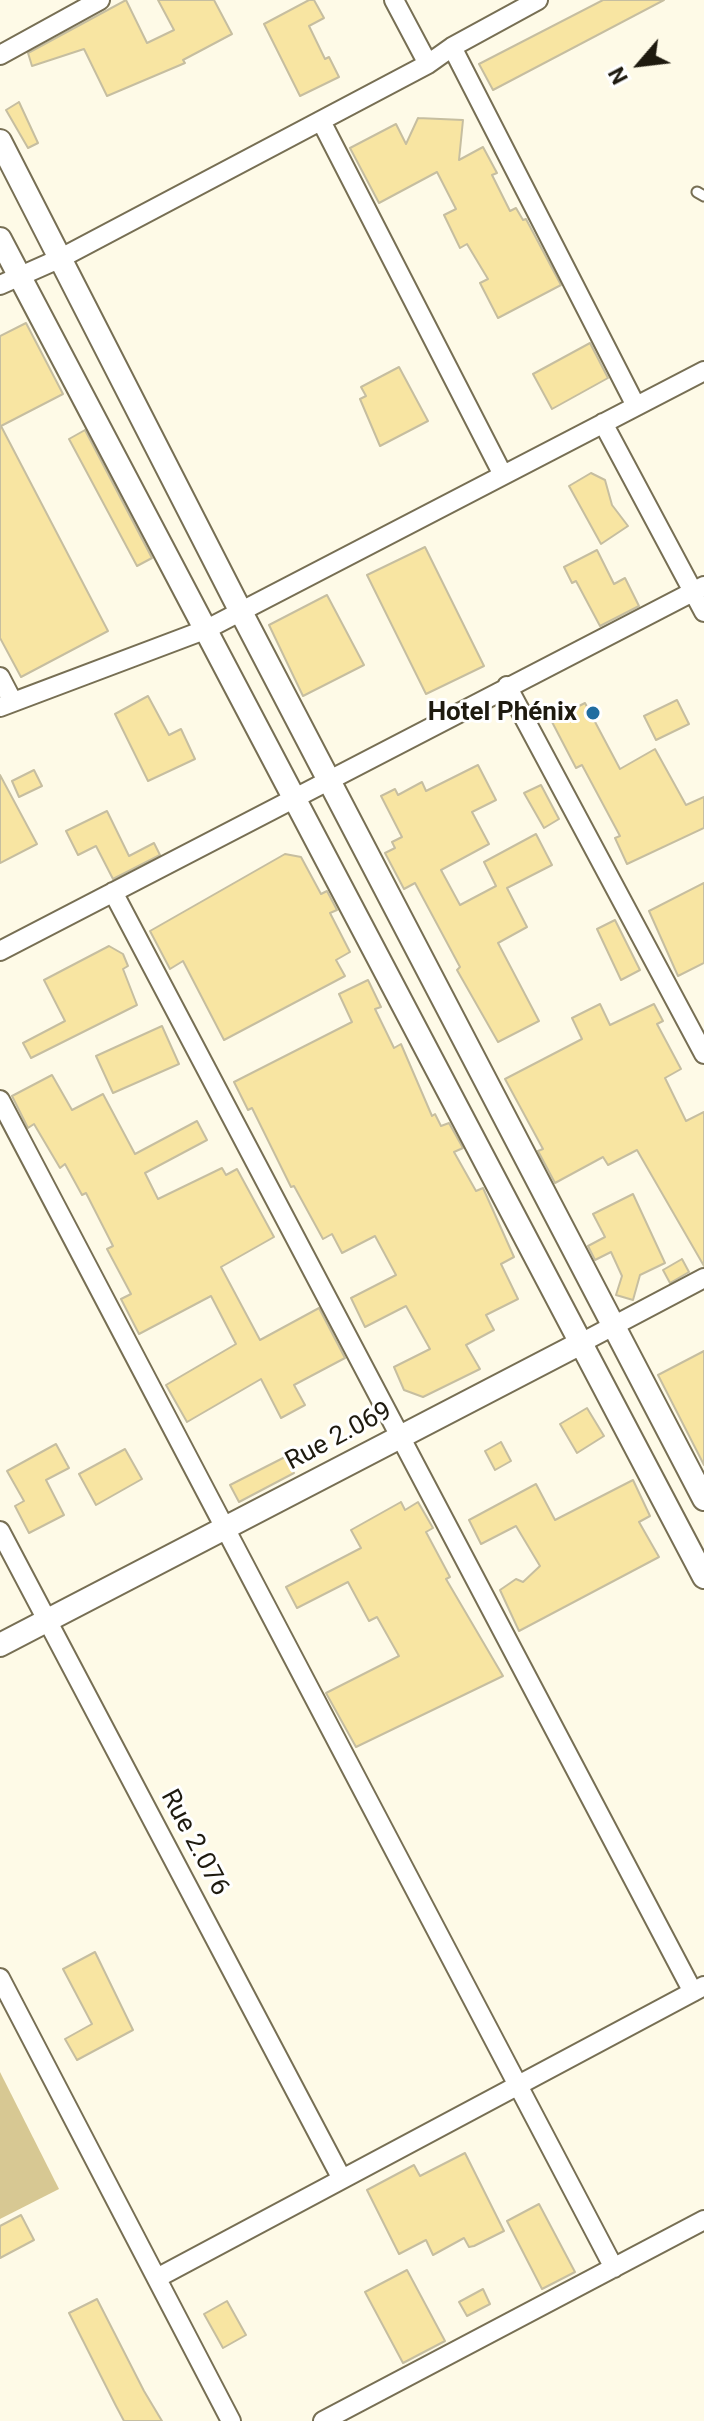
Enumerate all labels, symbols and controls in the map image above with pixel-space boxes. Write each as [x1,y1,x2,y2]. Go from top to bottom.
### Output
north arrow [600,24,680,104]
text: N [604,63,633,88]
place label: Hotel Phénix [428,697,577,729]
marker: Hotel Phénix [584,704,602,722]
street label: Rue 2.069 [281,1396,397,1478]
street label: Rue 2.076 [153,1785,235,1901]

